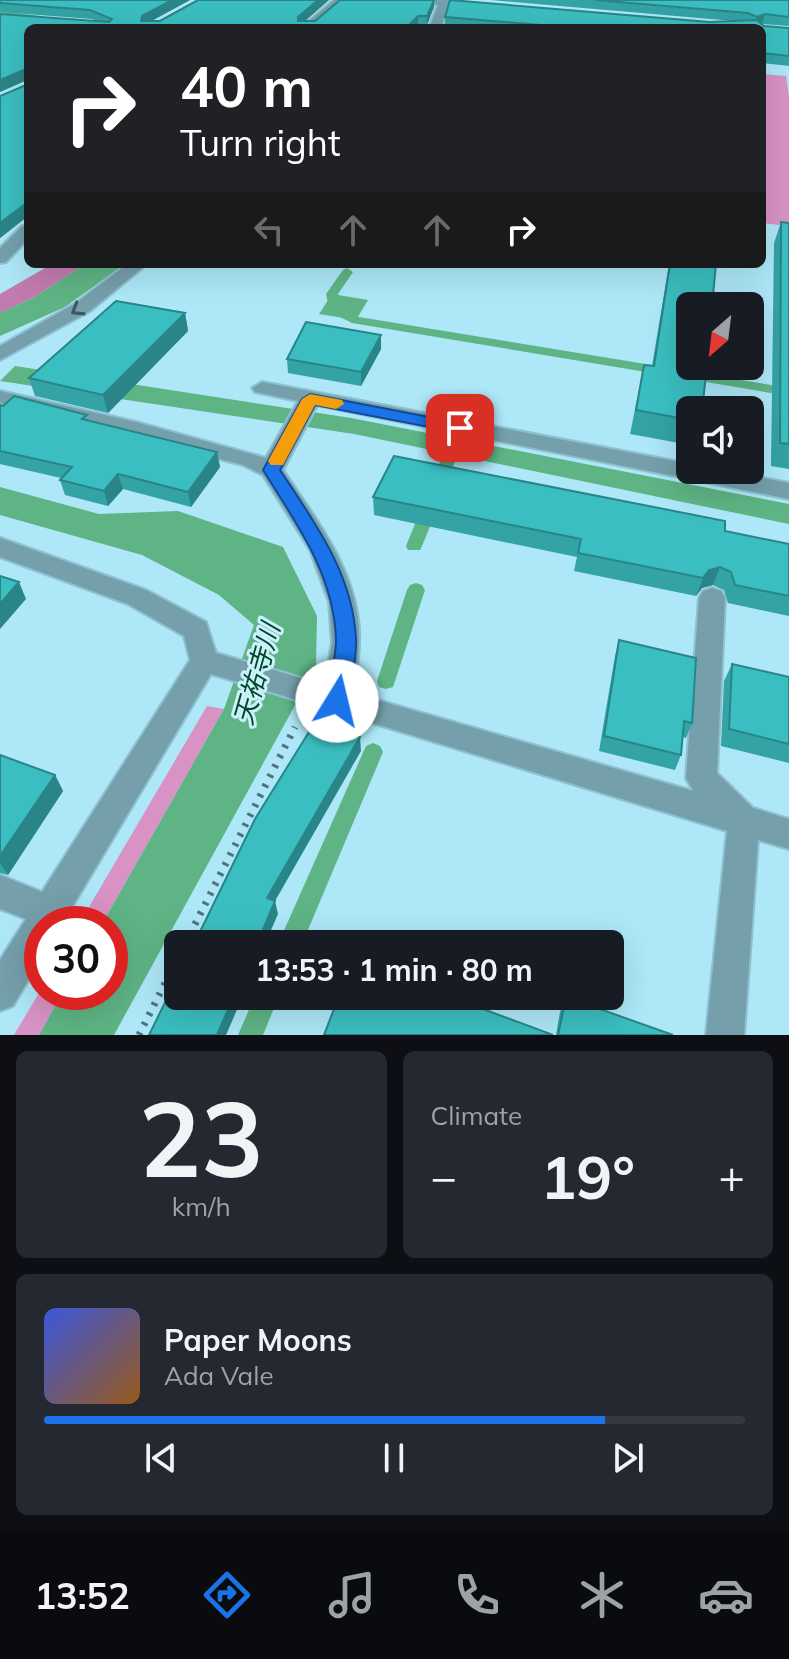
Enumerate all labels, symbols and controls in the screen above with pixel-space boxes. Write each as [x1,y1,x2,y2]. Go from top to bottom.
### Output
text: 40 m [180,51,313,121]
icon: right [48,56,152,160]
text: Turn right [180,120,341,165]
icon: left [247,208,291,252]
icon: ahead [331,208,375,252]
icon: ahead [415,208,459,252]
icon: right [499,208,543,252]
north arrow [676,292,764,380]
map controls [676,292,764,484]
one-way arrow [71,300,86,316]
pin [426,394,494,462]
button: sound [676,396,764,484]
icon: arrive [438,406,482,450]
water label: 天祐寺川 [226,616,288,728]
position arrow [295,659,379,743]
speed limit sign: 30 [24,906,128,1010]
text: 13:53 · 1 min · 80 m [255,951,533,989]
text: 23 [139,1072,264,1203]
text: Climate [431,1099,522,1132]
text: 19° [540,1139,635,1214]
text: − [431,1149,457,1204]
text: + [719,1149,745,1204]
text: km/h [172,1190,231,1223]
text: Paper Moons [164,1321,352,1359]
text: Ada Vale [164,1359,274,1392]
icon: previous [139,1436,183,1480]
icon: pause [372,1436,416,1480]
icon: next [606,1436,650,1480]
icon: directions [199,1567,255,1623]
icon: music [324,1567,380,1623]
icon: phone [449,1567,505,1623]
icon: climate [574,1567,630,1623]
icon: car [698,1567,754,1623]
text: 13:52 [34,1573,130,1618]

